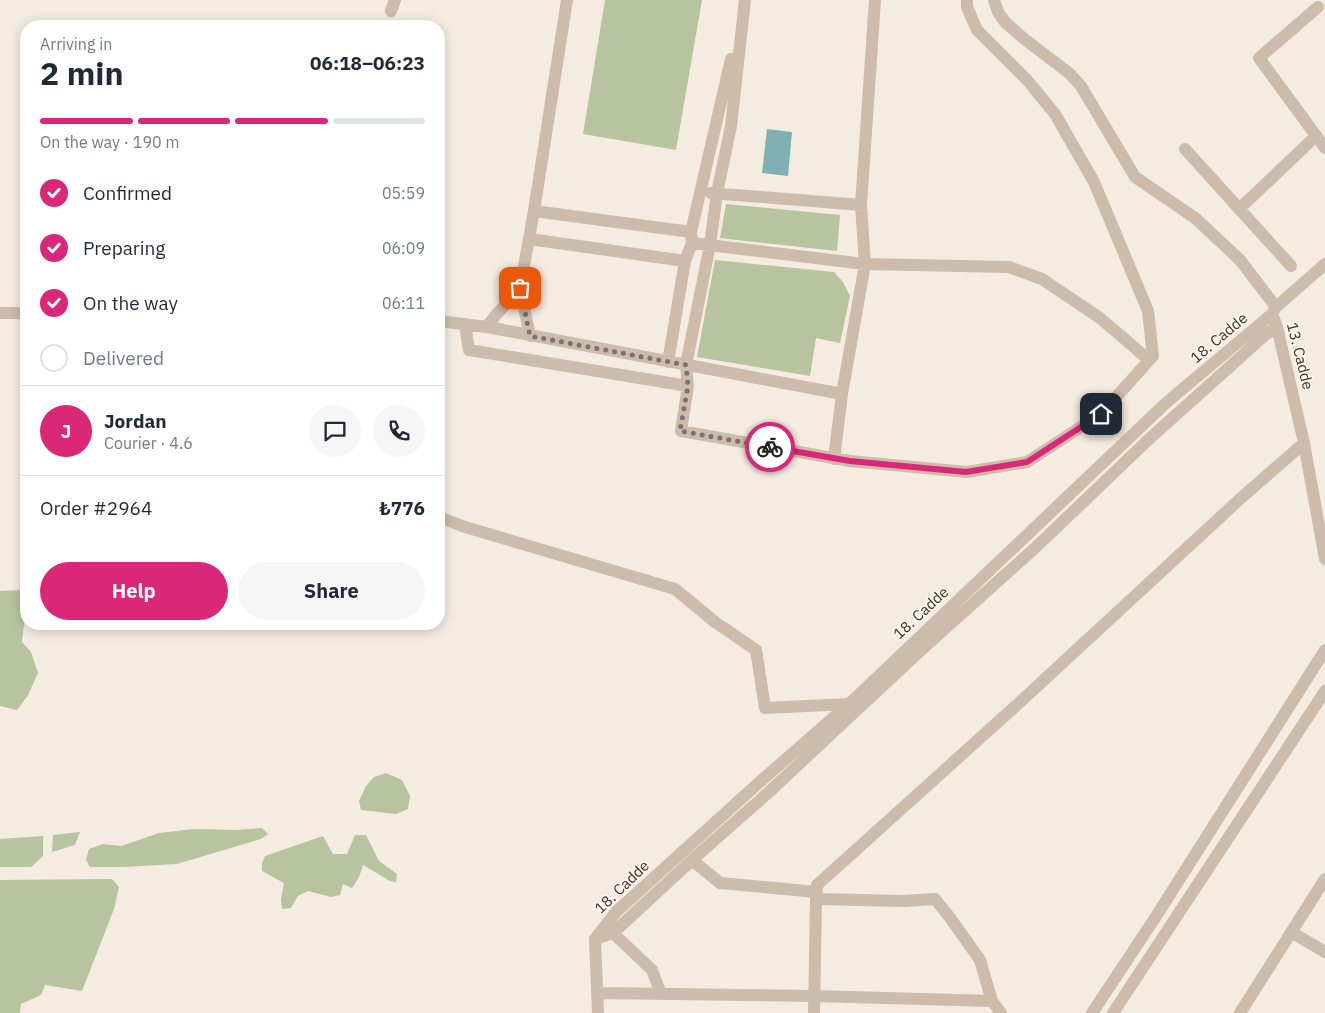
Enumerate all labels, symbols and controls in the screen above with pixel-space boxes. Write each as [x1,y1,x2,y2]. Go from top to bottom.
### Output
text: Arriving in [40,34,112,54]
text: 06:18–06:23 [310,51,425,75]
text: 2 min [40,52,124,94]
text: On the way · 190 m [40,132,179,152]
icon: check [40,179,68,207]
text: Confirmed [83,181,172,205]
text: 05:59 [382,183,425,203]
icon: check [40,234,68,262]
text: Preparing [83,236,165,260]
text: 06:09 [382,238,425,258]
pin [499,267,541,309]
icon: bag [506,274,534,302]
icon: check [40,289,68,317]
text: On the way [83,291,178,315]
text: 06:11 [382,293,425,313]
street label: 18. Cadde [1186,308,1251,367]
street label: 13. Cadde [1283,320,1318,391]
text: Delivered [83,346,164,370]
pin [1080,393,1122,435]
icon: home [1087,400,1115,428]
button: chat [309,405,361,457]
button: phone [373,405,425,457]
text: Jordan [104,409,167,433]
text: J [61,419,71,443]
courier [745,422,795,472]
text: Courier · 4.6 [104,433,193,453]
icon: bike [756,433,784,461]
text: Order #2964 [40,496,152,520]
text: ₺776 [379,496,425,520]
button: Help [40,562,228,620]
button: Share [238,562,425,620]
street label: 18. Cadde [889,582,952,643]
street label: 18. Cadde [590,856,653,917]

